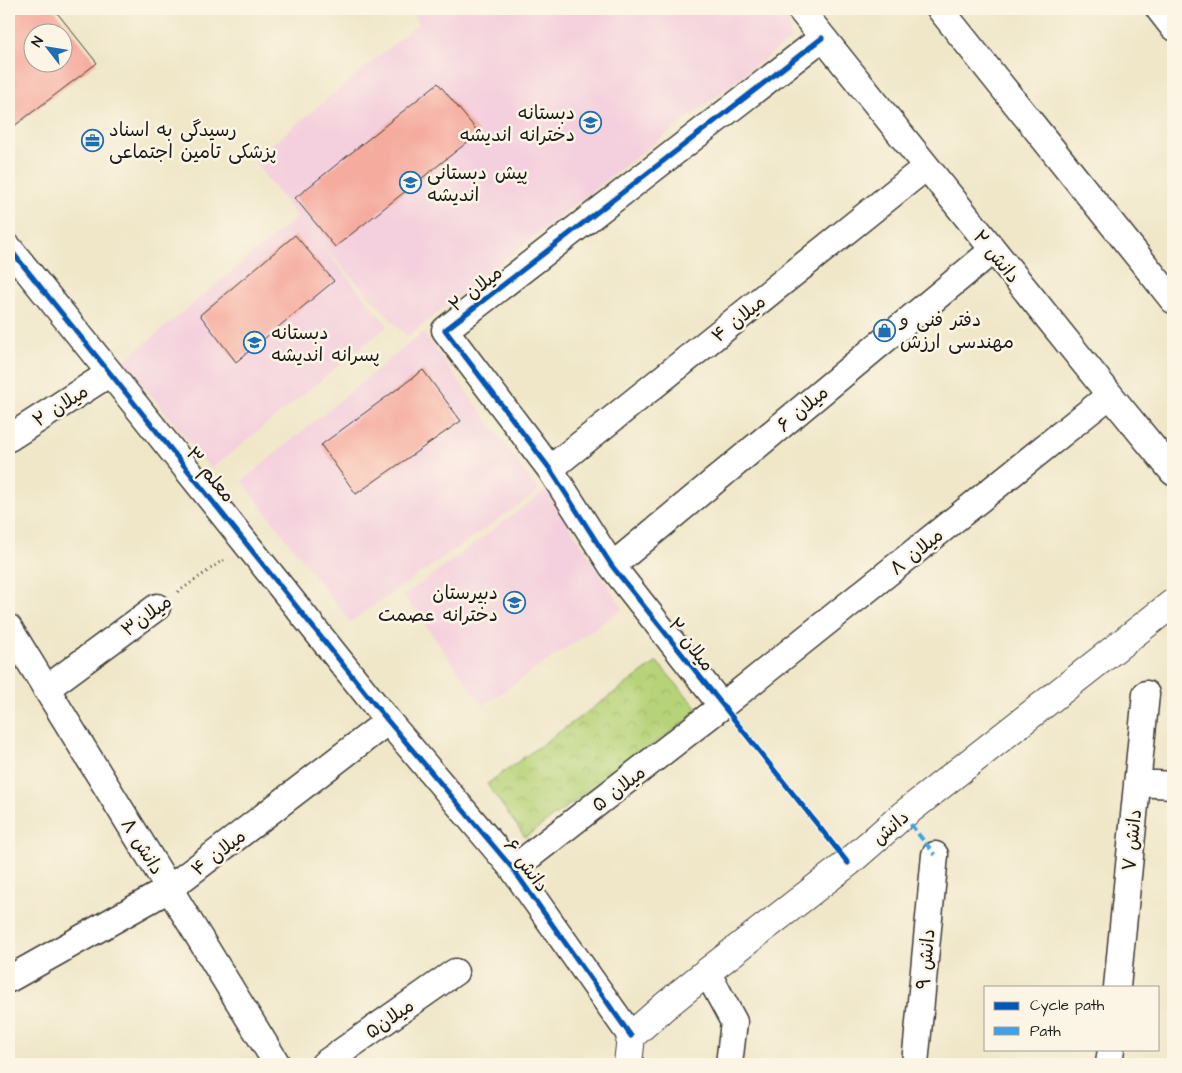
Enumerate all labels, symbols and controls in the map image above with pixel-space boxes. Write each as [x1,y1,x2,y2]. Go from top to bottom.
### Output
north arrow [22,22,72,72]
text: N [27,33,49,51]
place label: دبستانه دخترانه اندیشه [459,100,575,149]
school or university icon: دبستانه دخترانه اندیشه [579,111,603,135]
place label: رسیدگی به اسناد پزشکی تامین اجتماعی [109,117,277,166]
office icon: رسیدگی به اسناد پزشکی تامین اجتماعی [81,128,105,152]
place label: پیش دبستانی اندیشه [427,160,528,209]
school or university icon: پیش دبستانی اندیشه [399,171,423,195]
street label: دانش ۲ [966,224,1026,289]
street label: میلان ۲ [443,260,508,319]
street label: میلان ۴ [706,289,772,349]
place label: دفتر فنی و مهندسی ارزش [898,307,1014,356]
shop icon: دفتر فنی و مهندسی ارزش [872,318,896,342]
place label: دبستانه پسرانه اندیشه [271,320,380,369]
school or university icon: دبستانه پسرانه اندیشه [243,331,267,355]
street label: میلان ۲ [28,378,94,434]
street label: میلان ۶ [771,379,835,439]
street label: معلم ۳ [179,441,241,509]
street label: میلان ۸ [884,522,949,582]
place label: دبیرستان دخترانه عصمت [378,580,498,629]
street label: میلان۳ [116,589,178,644]
school or university icon: دبیرستان دخترانه عصمت [502,591,526,615]
street label: میلان ۲ [661,612,720,677]
street label: میلان ۵ [586,760,652,819]
street label: دانش [867,804,915,852]
street label: دانش ۷ [1116,808,1149,873]
street label: دانش ۸ [114,813,170,880]
street label: میلان ۴ [186,823,252,883]
street label: دانش ۶ [497,834,555,898]
street label: دانش ۹ [910,928,943,991]
legend [984,986,1160,1050]
street label: میلان۵ [360,993,420,1046]
text: Cycle path [1030,995,1105,1017]
text: Path [1030,1021,1061,1042]

